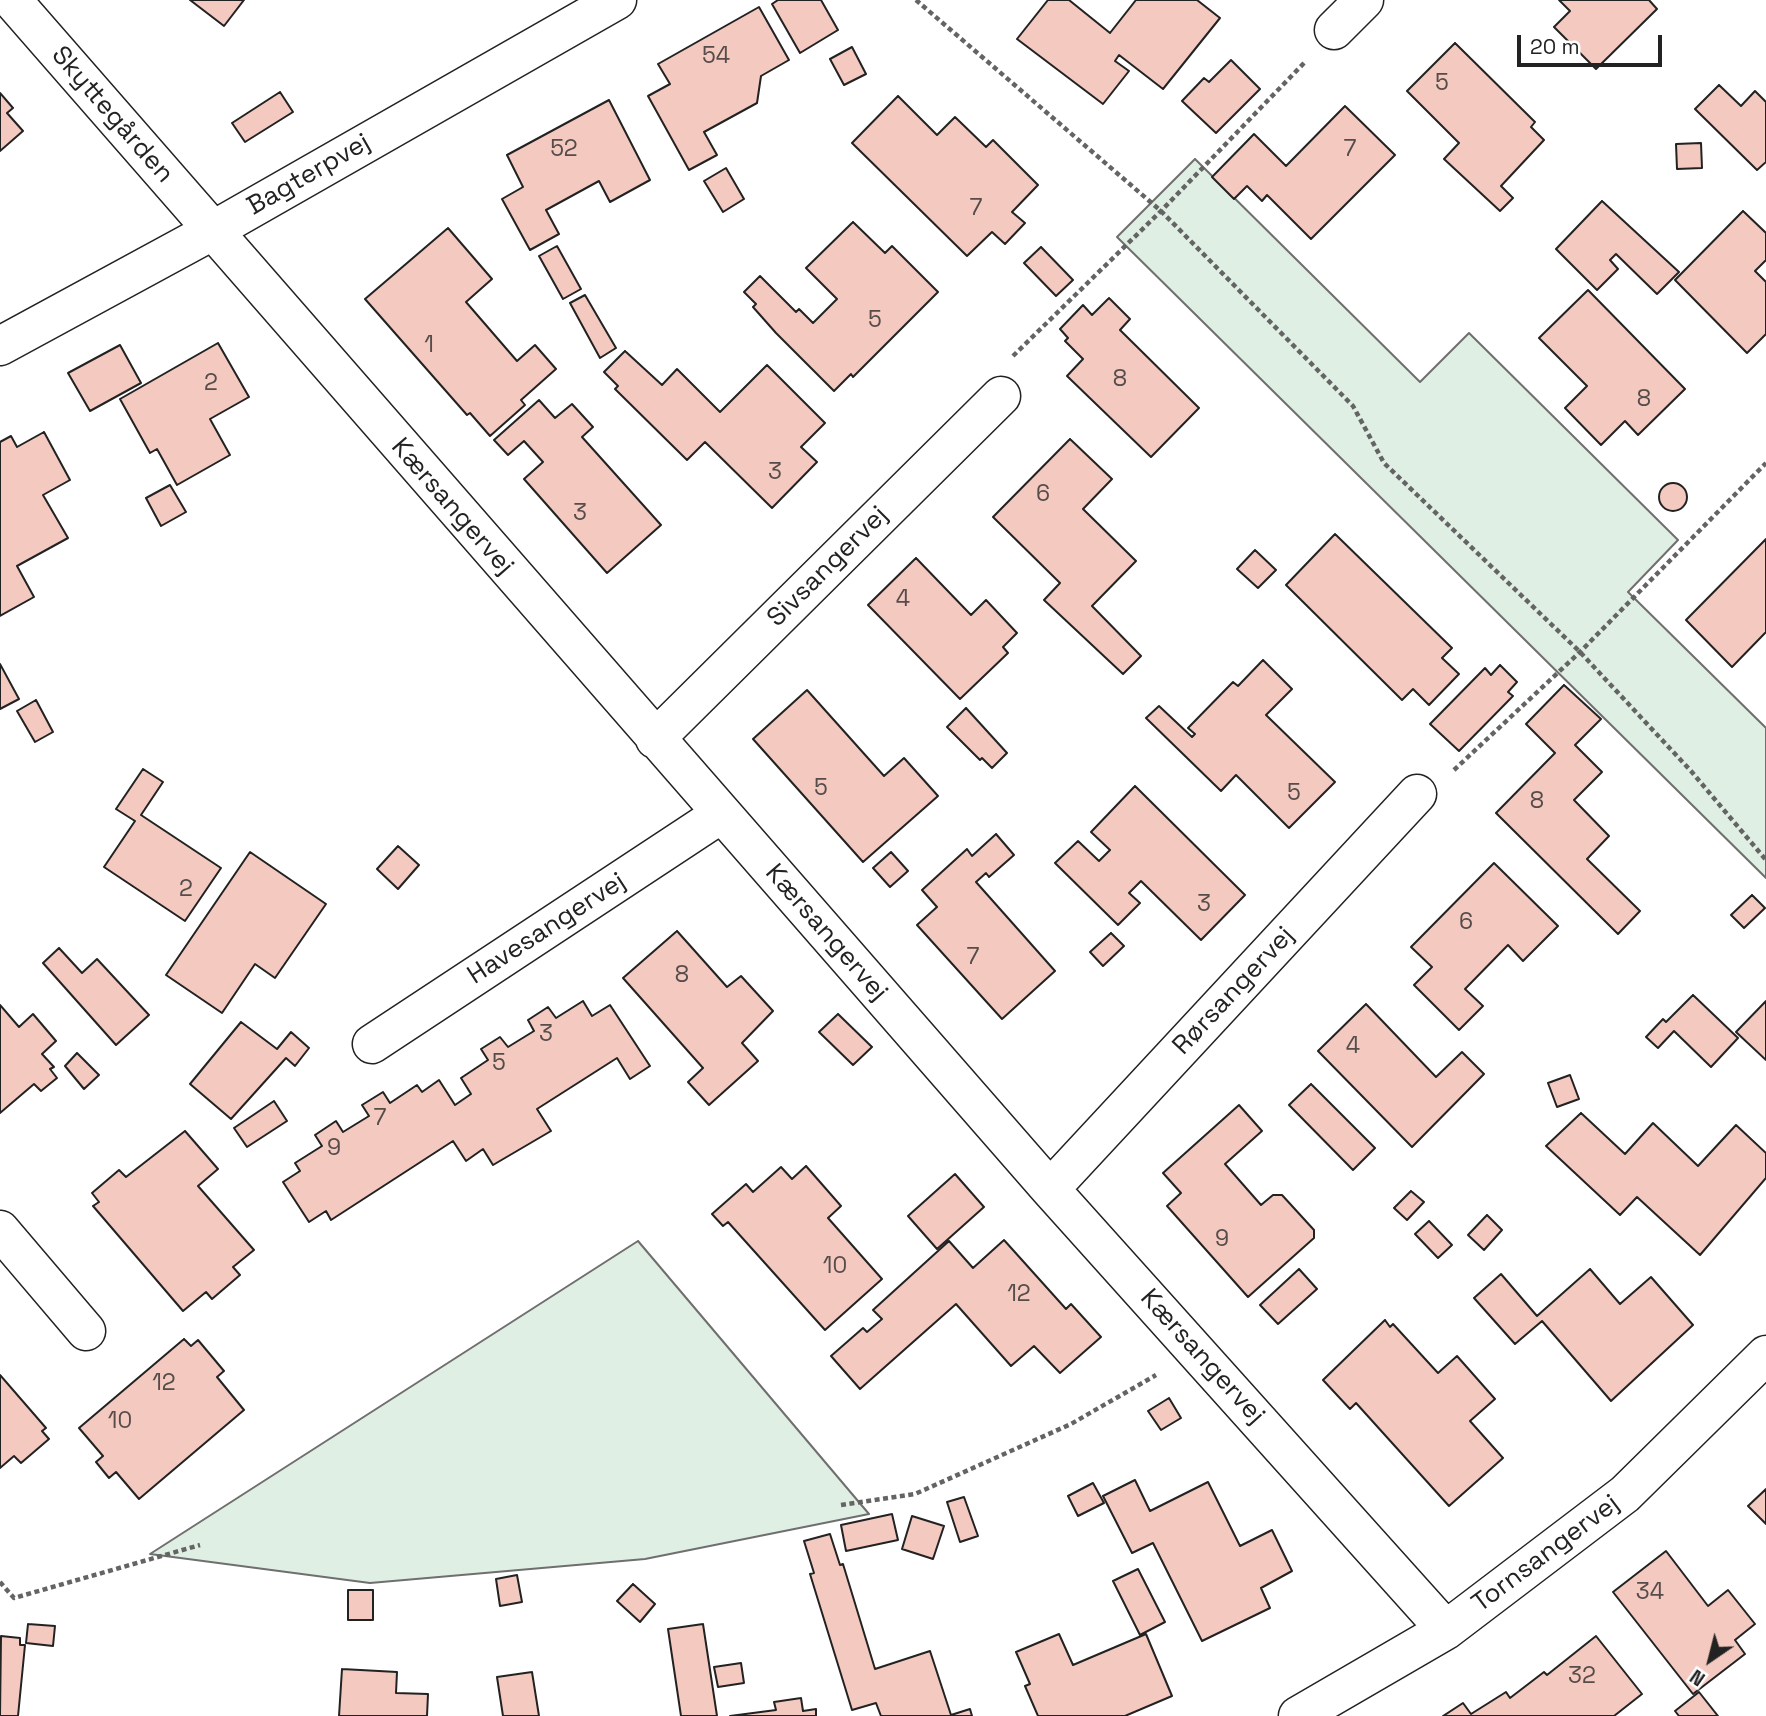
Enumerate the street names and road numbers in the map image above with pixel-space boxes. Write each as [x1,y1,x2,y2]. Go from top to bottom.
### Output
street label: Skyttegården [44,40,180,190]
street label: Bagterpvej [242,127,376,223]
street label: Kærsangervej [384,432,520,582]
street label: Sivsangervej [761,500,895,634]
street label: Kærsangervej [758,858,894,1008]
street label: Havesangervej [462,866,632,992]
street label: Rørsangervej [1167,921,1301,1061]
street label: Kærsangervej [1133,1283,1271,1431]
street label: Tornsangervej [1466,1489,1626,1619]

